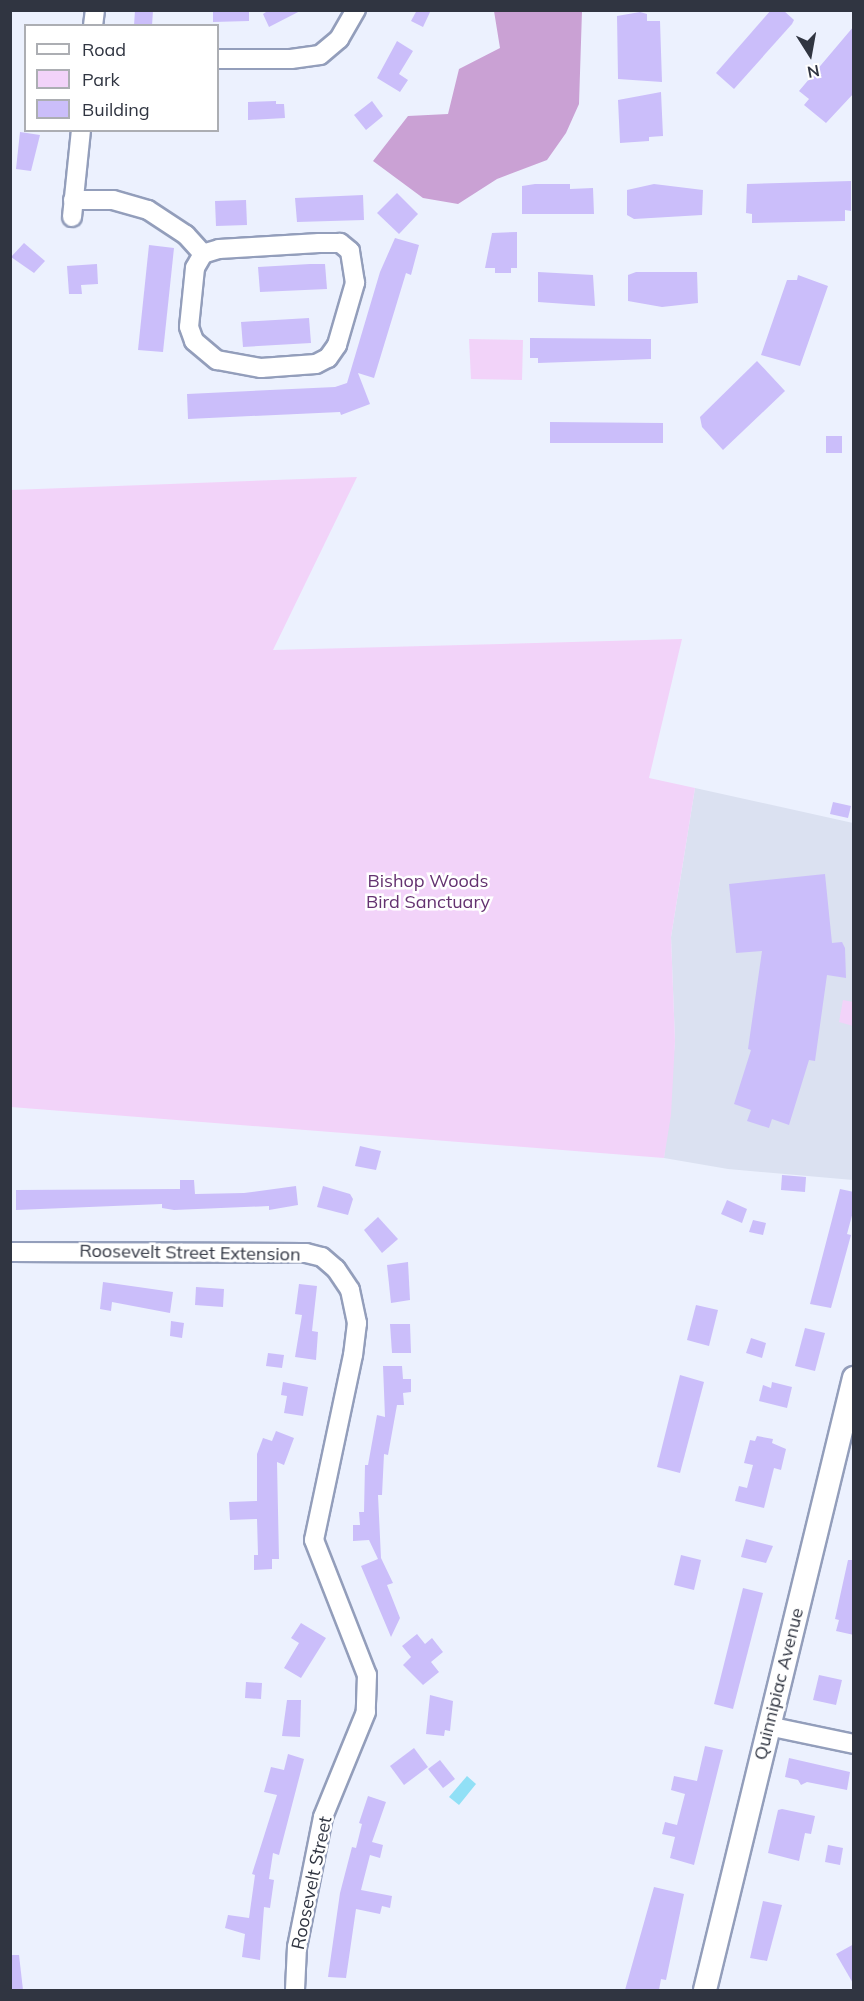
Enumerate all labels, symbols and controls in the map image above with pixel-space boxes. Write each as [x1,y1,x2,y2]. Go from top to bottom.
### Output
legend [24,24,219,132]
north arrow [780,24,840,84]
text: Road [82,38,126,61]
text: N [806,61,821,83]
text: Park [82,68,120,91]
text: Building [82,98,150,121]
park label: Bishop Woods Bird Sanctuary [366,871,490,914]
street label: Roosevelt Street Extension [79,1240,301,1266]
street label: Quinnipiac Avenue [750,1606,808,1762]
street label: Roosevelt Street [287,1814,337,1952]

